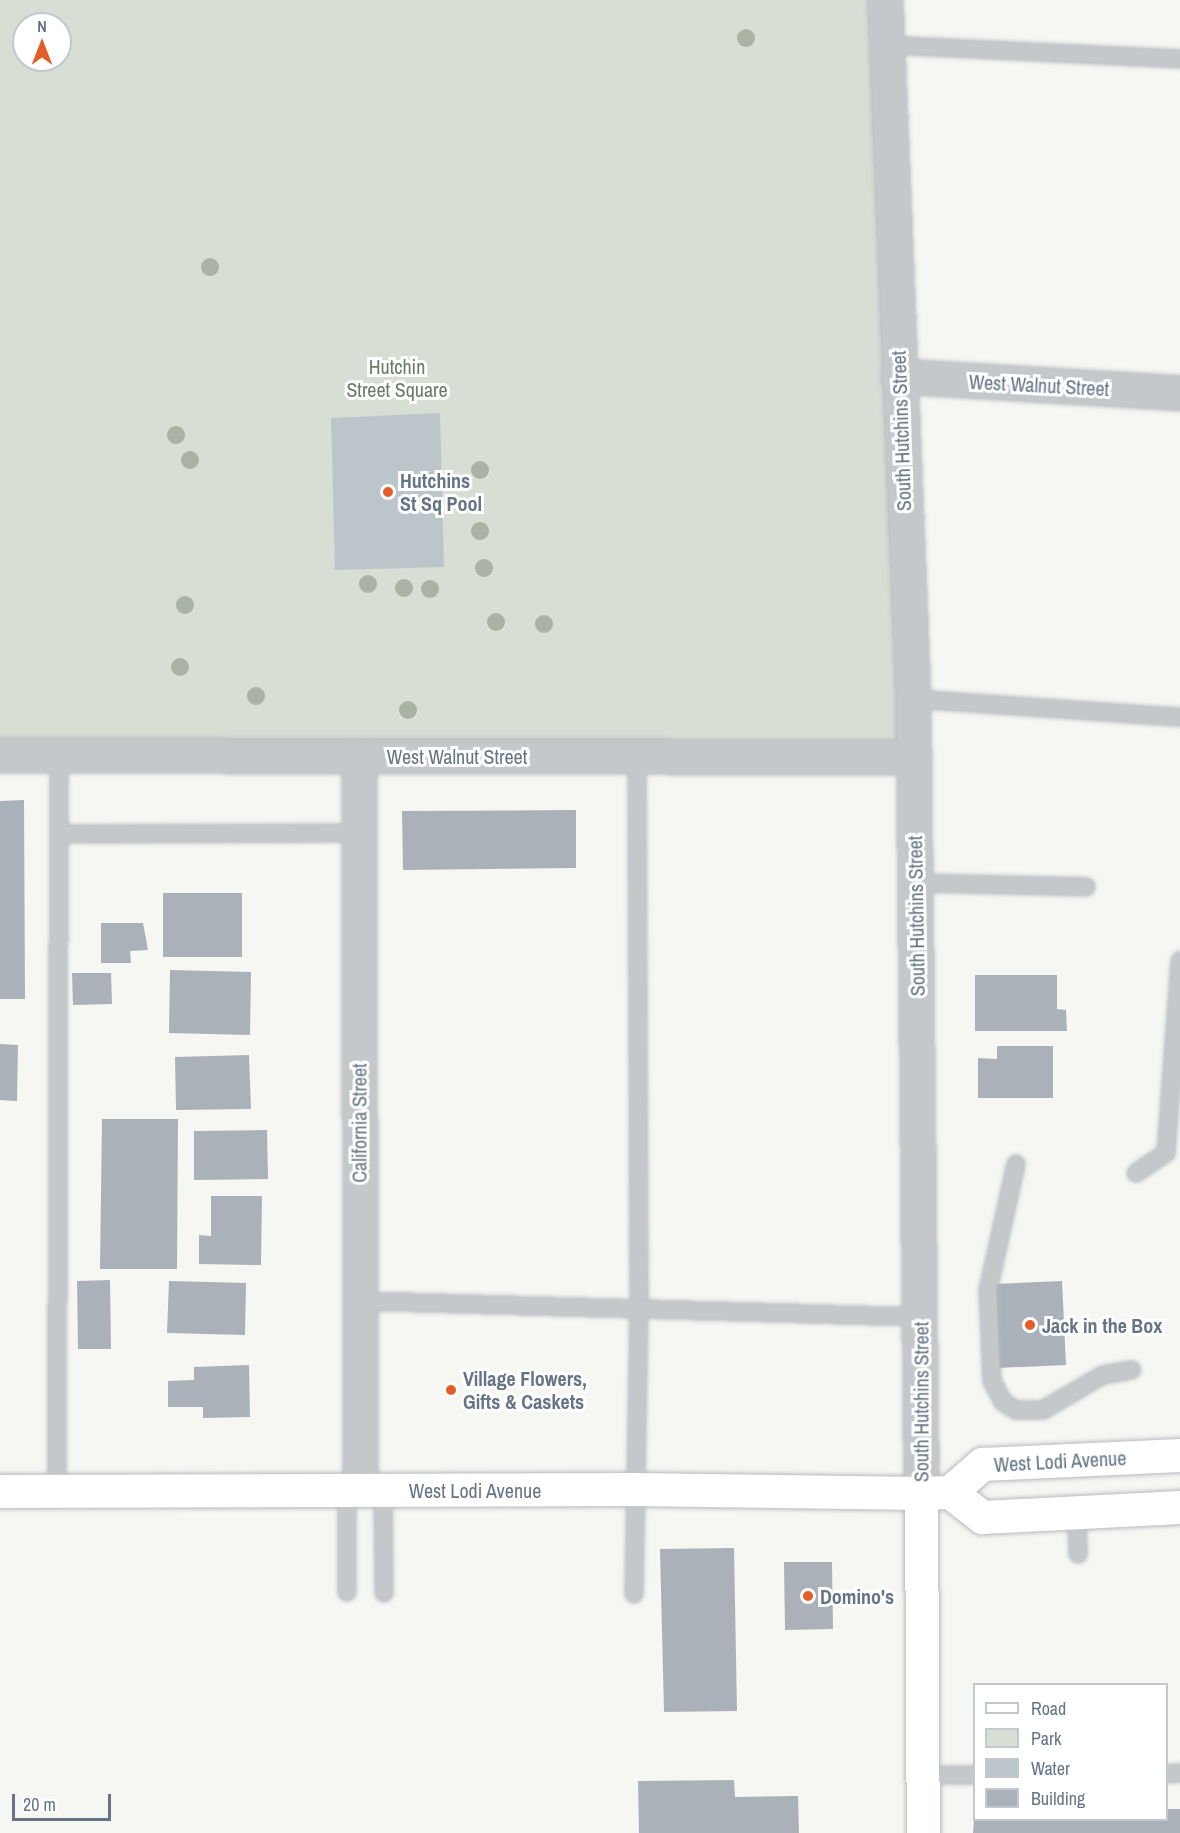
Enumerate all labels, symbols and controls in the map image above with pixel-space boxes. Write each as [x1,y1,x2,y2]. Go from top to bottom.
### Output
north arrow [12,12,72,72]
text: N [37,15,47,37]
street label: South Hutchins Street [886,350,916,512]
park label: Hutchin Street Square [346,354,448,401]
street label: West Walnut Street [968,369,1110,401]
place label: Hutchins St Sq Pool [400,468,482,515]
marker: Hutchins St Sq Pool [381,485,395,499]
street label: West Walnut Street [387,744,527,768]
street label: South Hutchins Street [903,836,929,996]
street label: California Street [347,1063,371,1183]
place label: Jack in the Box [1042,1313,1162,1337]
marker: Jack in the Box [1023,1318,1037,1332]
street label: South Hutchins Street [909,1322,933,1482]
place label: Village Flowers, Gifts & Caskets [463,1366,587,1413]
marker: Village Flowers, Gifts & Caskets [444,1383,458,1397]
street label: West Lodi Avenue [993,1446,1127,1476]
street label: West Lodi Avenue [408,1478,542,1502]
place label: Domino's [820,1584,894,1608]
marker: Domino's [801,1589,815,1603]
legend [973,1683,1168,1821]
text: Road [1031,1696,1066,1721]
text: Park [1031,1726,1061,1751]
text: Water [1031,1756,1070,1781]
scale bar [15,1782,114,1820]
text: Building [1031,1786,1085,1811]
text: 20 m [23,1792,56,1817]

